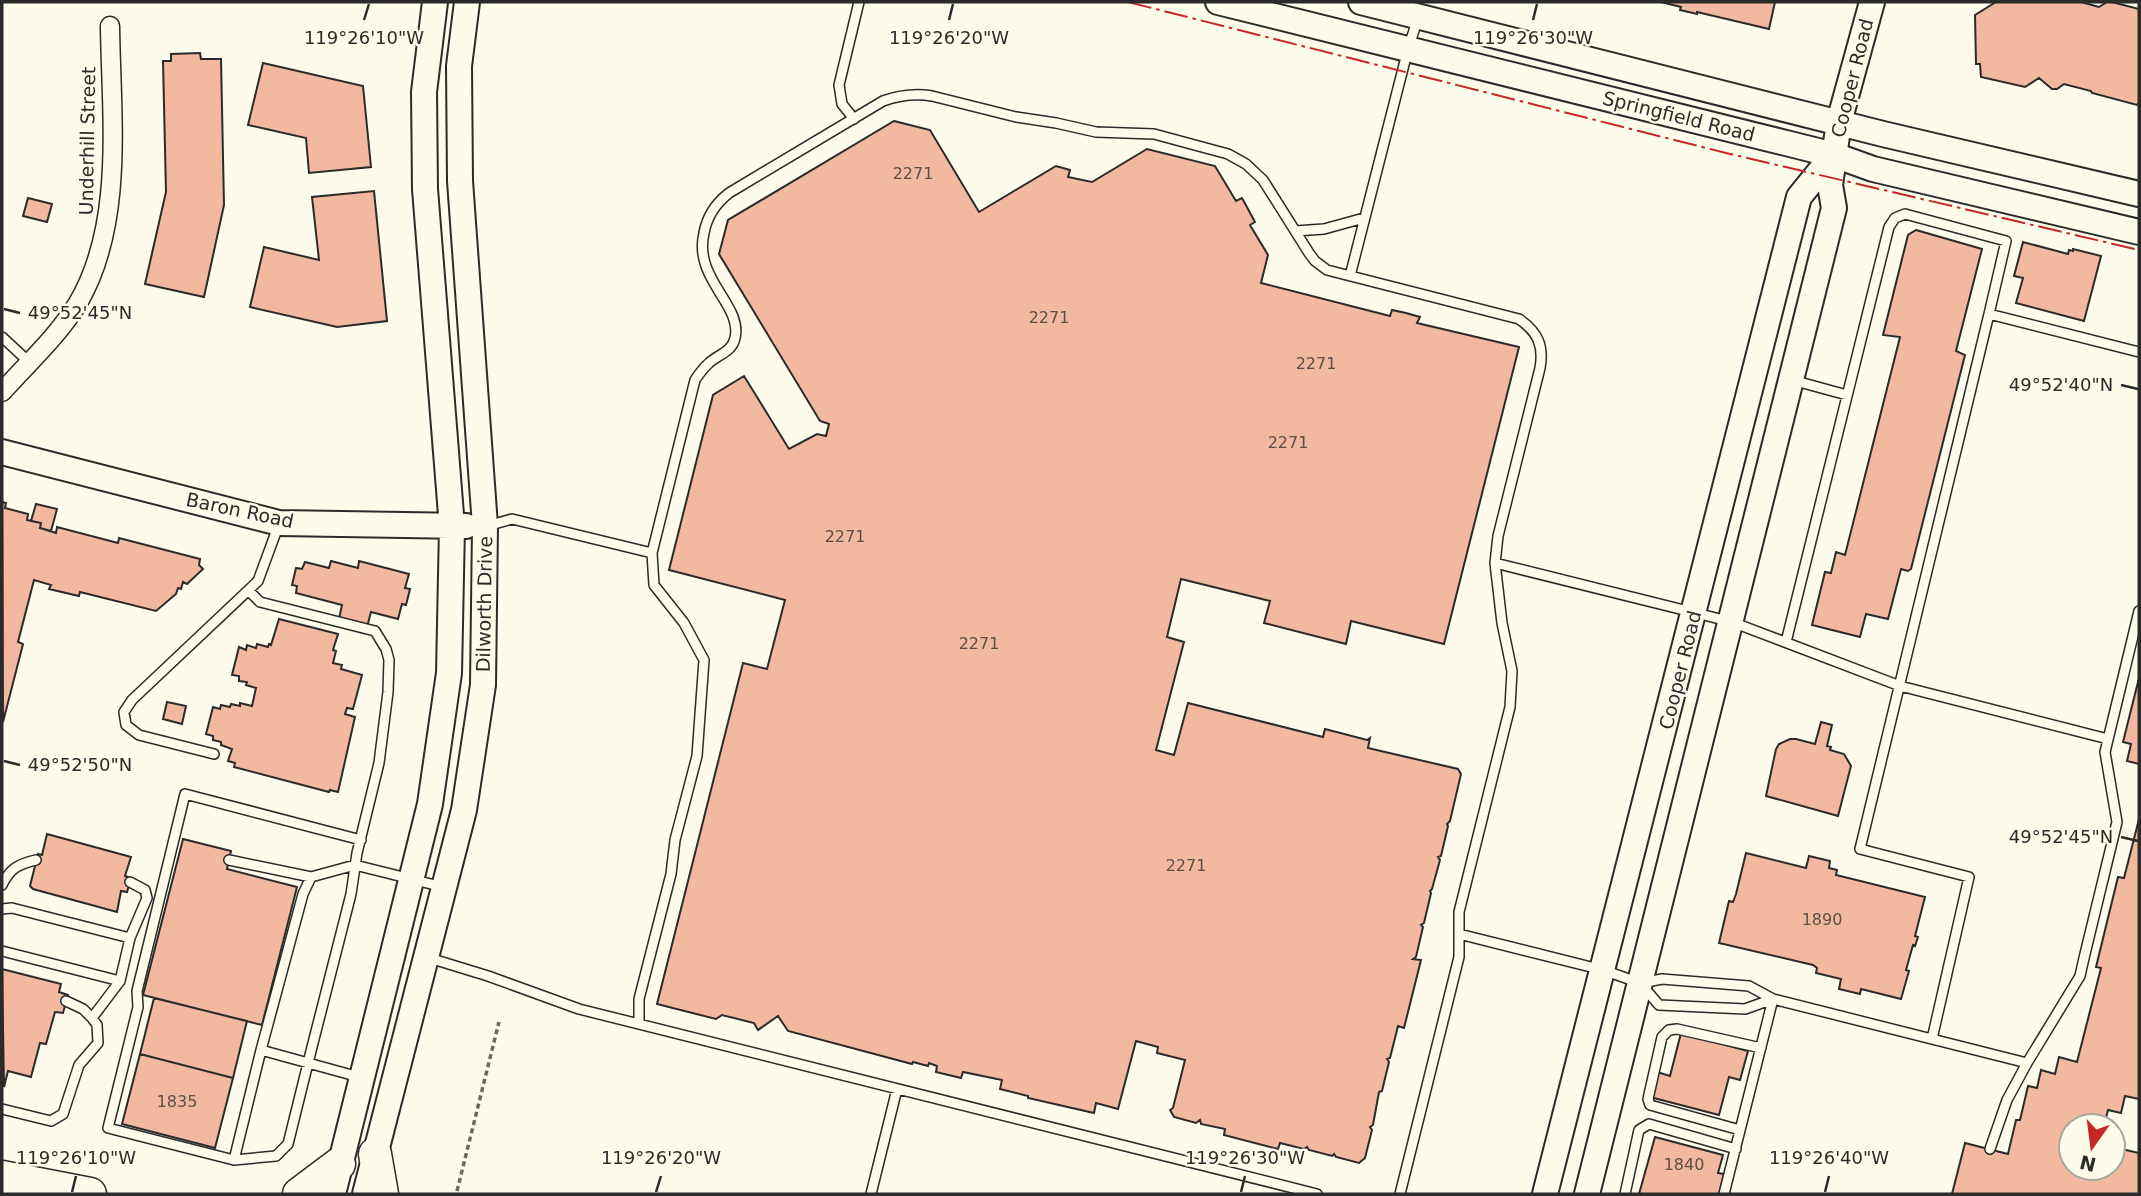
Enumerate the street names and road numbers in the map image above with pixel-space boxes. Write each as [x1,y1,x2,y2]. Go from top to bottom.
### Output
street label: Cooper Road [1827,16,1877,140]
street label: Underhill Street [75,66,99,216]
street label: Springfield Road [1601,86,1757,146]
street label: Baron Road [184,488,296,532]
street label: Dilworth Drive [472,536,496,672]
street label: Cooper Road [1655,608,1705,732]

